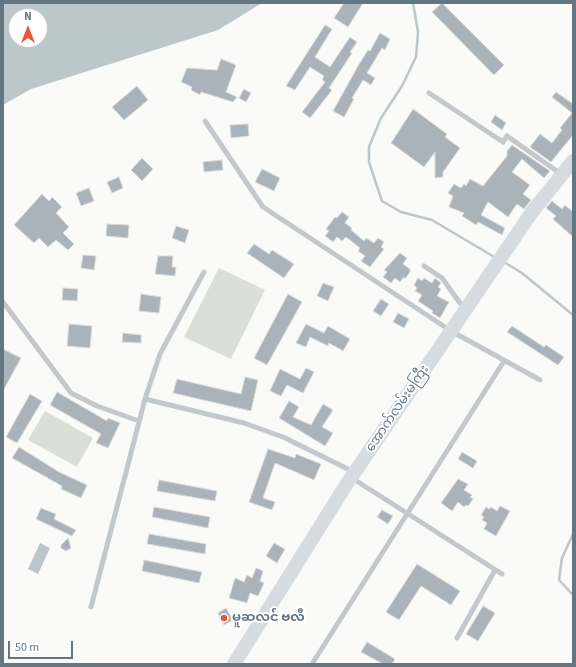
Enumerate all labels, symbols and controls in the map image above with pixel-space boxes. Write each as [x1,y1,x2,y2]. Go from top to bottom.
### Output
north arrow [8,8,48,48]
text: N [24,9,32,24]
street label: အောက်လမ်းမကြီး [363,363,433,455]
place label: မူဆလင် ဗလီ [232,610,305,626]
marker: မူဆလင် ဗလီ [219,613,229,623]
scale bar [10,633,75,659]
text: 50 m [15,639,39,656]

